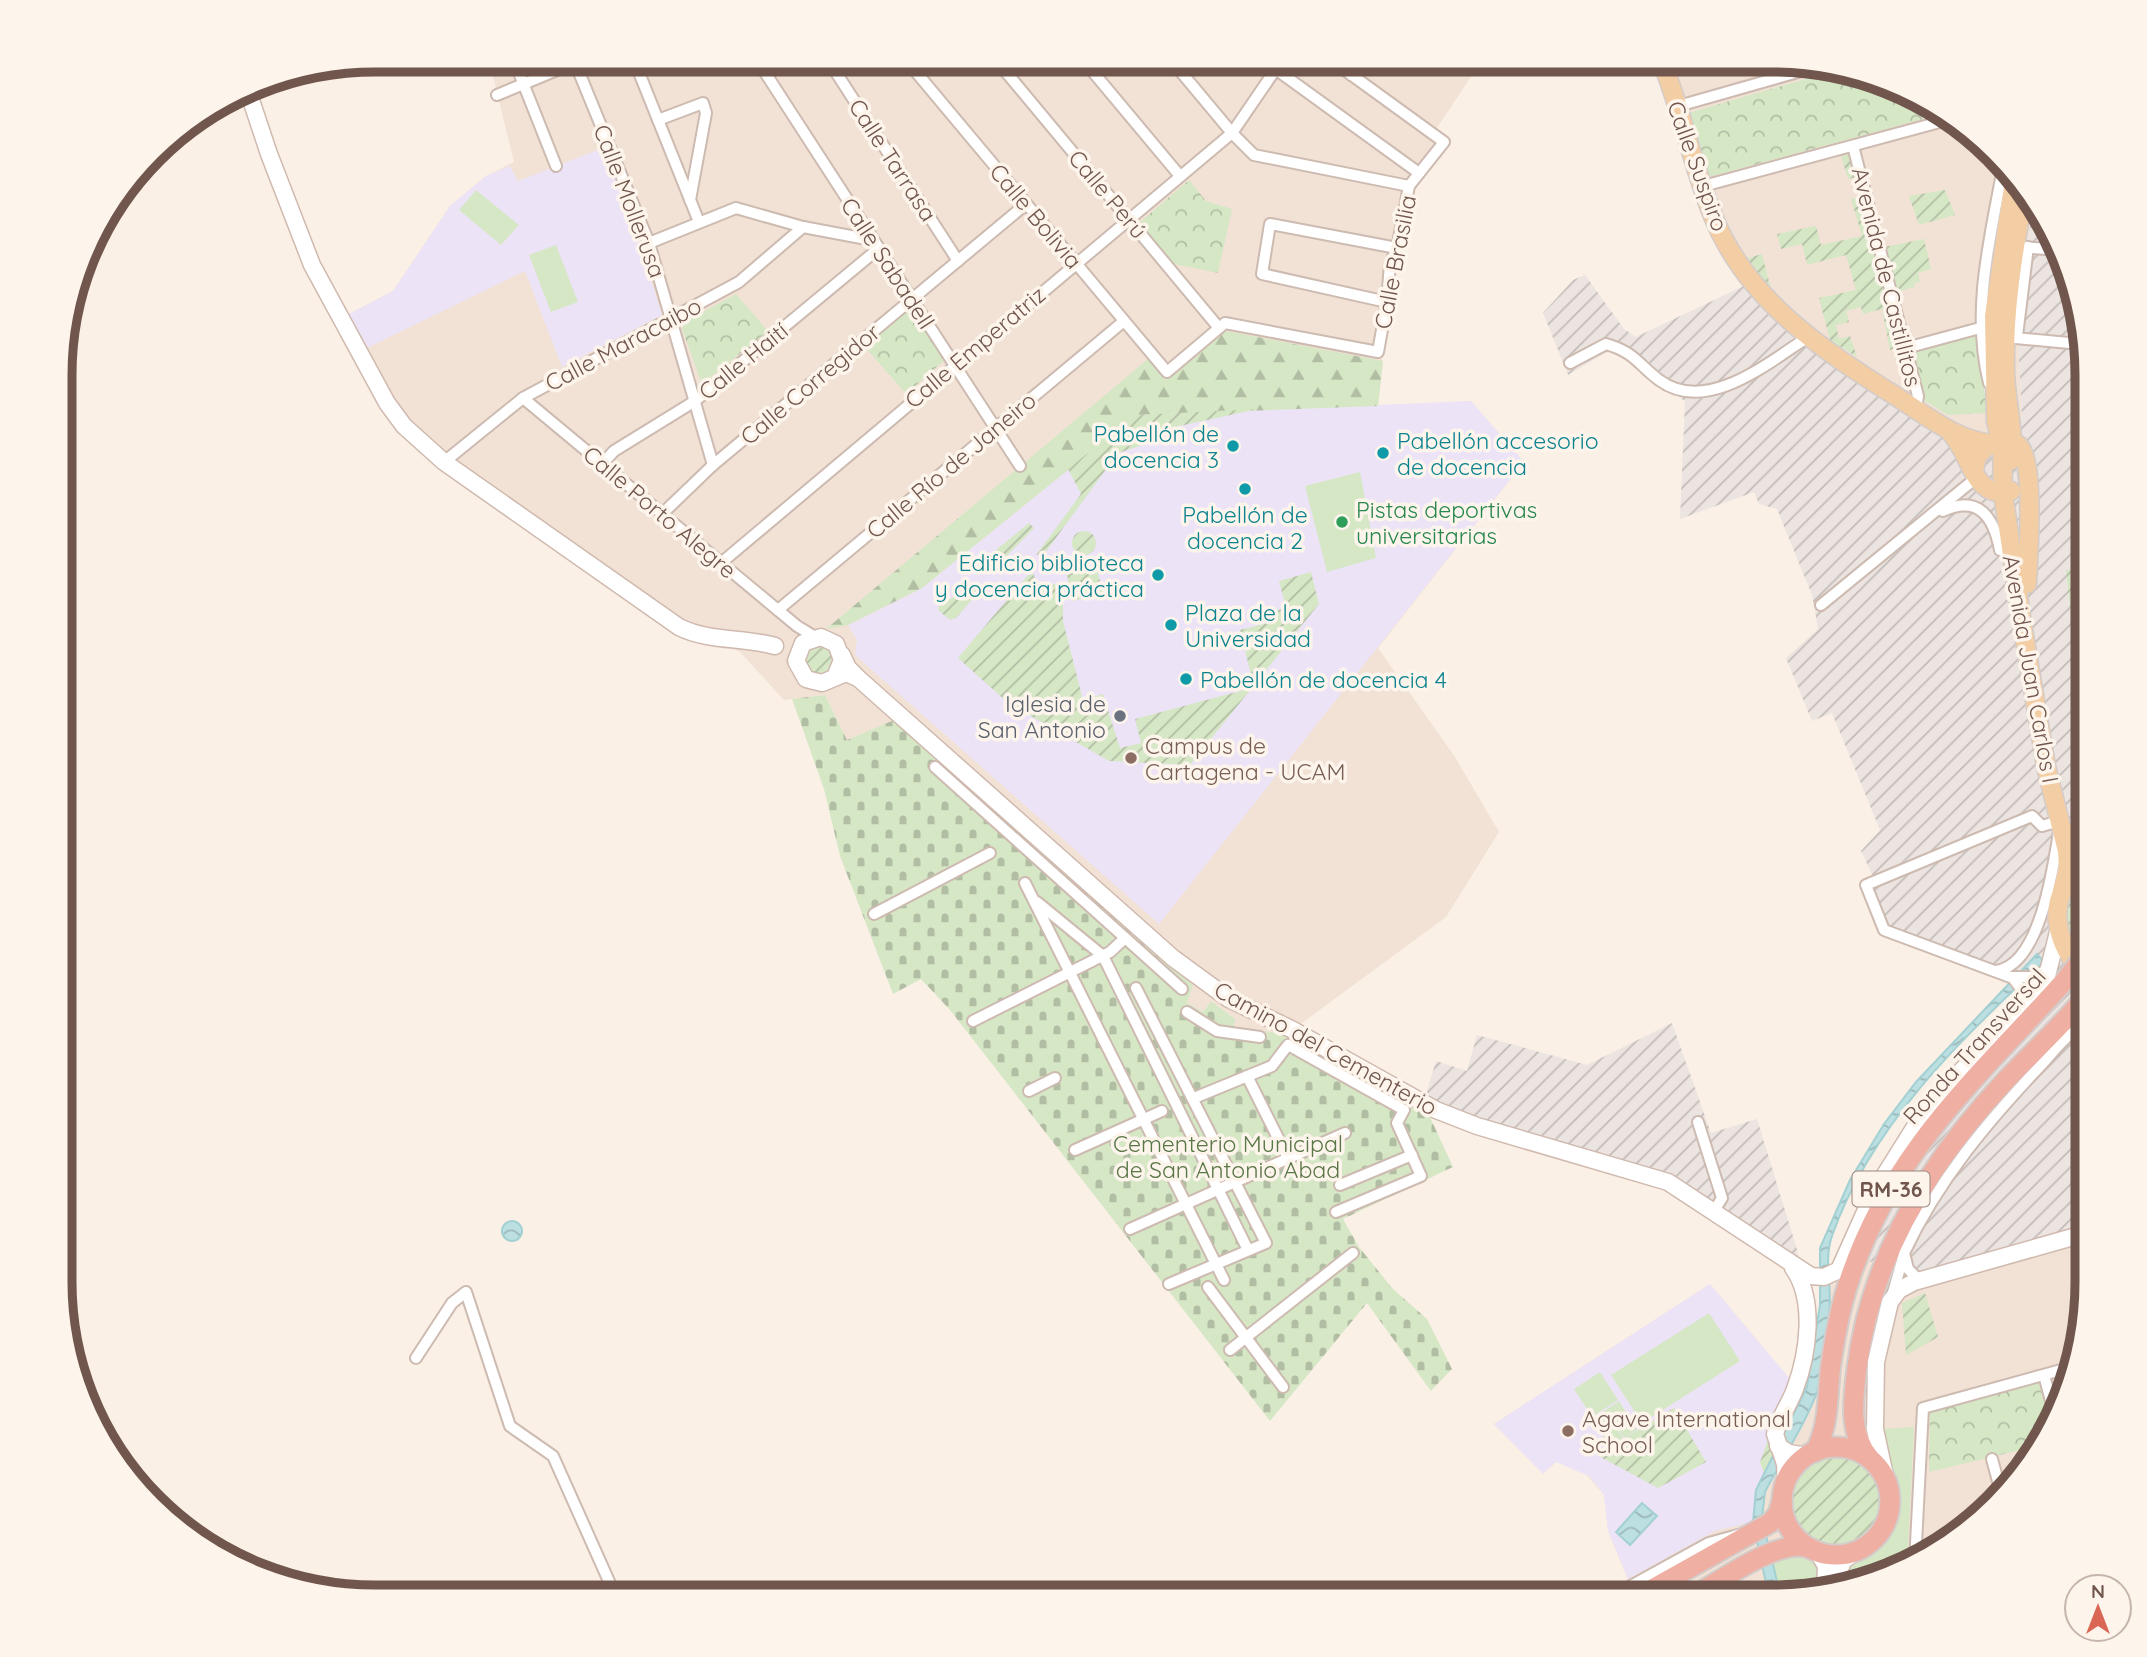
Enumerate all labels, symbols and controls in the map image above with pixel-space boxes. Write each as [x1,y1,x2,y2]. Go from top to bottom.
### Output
street label: Calle Tarrasa [843,93,943,227]
street label: Calle Suspiro [1661,97,1735,235]
street label: Calle Mollerusa [587,120,673,282]
street label: Calle Perú [1063,144,1153,244]
street label: Calle Bolivia [984,157,1088,275]
street label: Avenida de Castillitos [1846,164,1928,390]
street label: Calle Sabadell [835,192,941,334]
street label: Calle Brasilia [1368,193,1422,331]
street label: Calle Emperatriz [899,280,1051,414]
street label: Calle Maracaibo [540,291,706,397]
street label: Calle Haití [692,316,794,406]
street label: Calle Corregidor [734,317,886,451]
street label: Calle Río de Janeiro [860,385,1042,545]
place label: Pabellón de docencia 3 [1094,419,1219,474]
place label: Pabellón accesorio de docencia [1397,426,1599,481]
marker: Pabellón de docencia 3 [1225,438,1241,454]
street label: Calle Porto Alegre [577,439,743,585]
marker: Pabellón accesorio de docencia [1375,445,1391,461]
marker: Pabellón de docencia 2 [1237,481,1253,497]
place label: Pistas deportivas universitarias [1356,495,1537,550]
place label: Pabellón de docencia 2 [1182,500,1308,555]
marker: Pistas deportivas universitarias [1334,514,1350,530]
place label: Edificio biblioteca y docencia práctica [935,548,1144,603]
street label: Avenida Juan Carlos I [1997,553,2065,785]
marker: Edificio biblioteca y docencia práctica [1150,567,1166,583]
place label: Plaza de la Universidad [1185,598,1311,653]
marker: Plaza de la Universidad [1163,617,1179,633]
place label: Pabellón de docencia 4 [1200,665,1447,694]
marker: Pabellón de docencia 4 [1178,671,1194,687]
place label: Iglesia de San Antonio [978,689,1106,744]
marker: Iglesia de San Antonio [1112,708,1128,724]
place label: Campus de Cartagena - UCAM [1145,731,1346,786]
marker: Campus de Cartagena - UCAM [1123,750,1139,766]
street label: Ronda Transversal [1896,962,2052,1130]
street label: Camino del Cementerio [1209,975,1443,1121]
park label: Cementerio Municipal de San Antonio Abad [1113,1129,1343,1184]
road number: RM-36 [1853,1172,1930,1206]
place label: Agave International School [1582,1404,1791,1459]
marker: Agave International School [1560,1423,1576,1439]
north arrow [2063,1573,2133,1643]
text: N [2091,1579,2105,1603]

